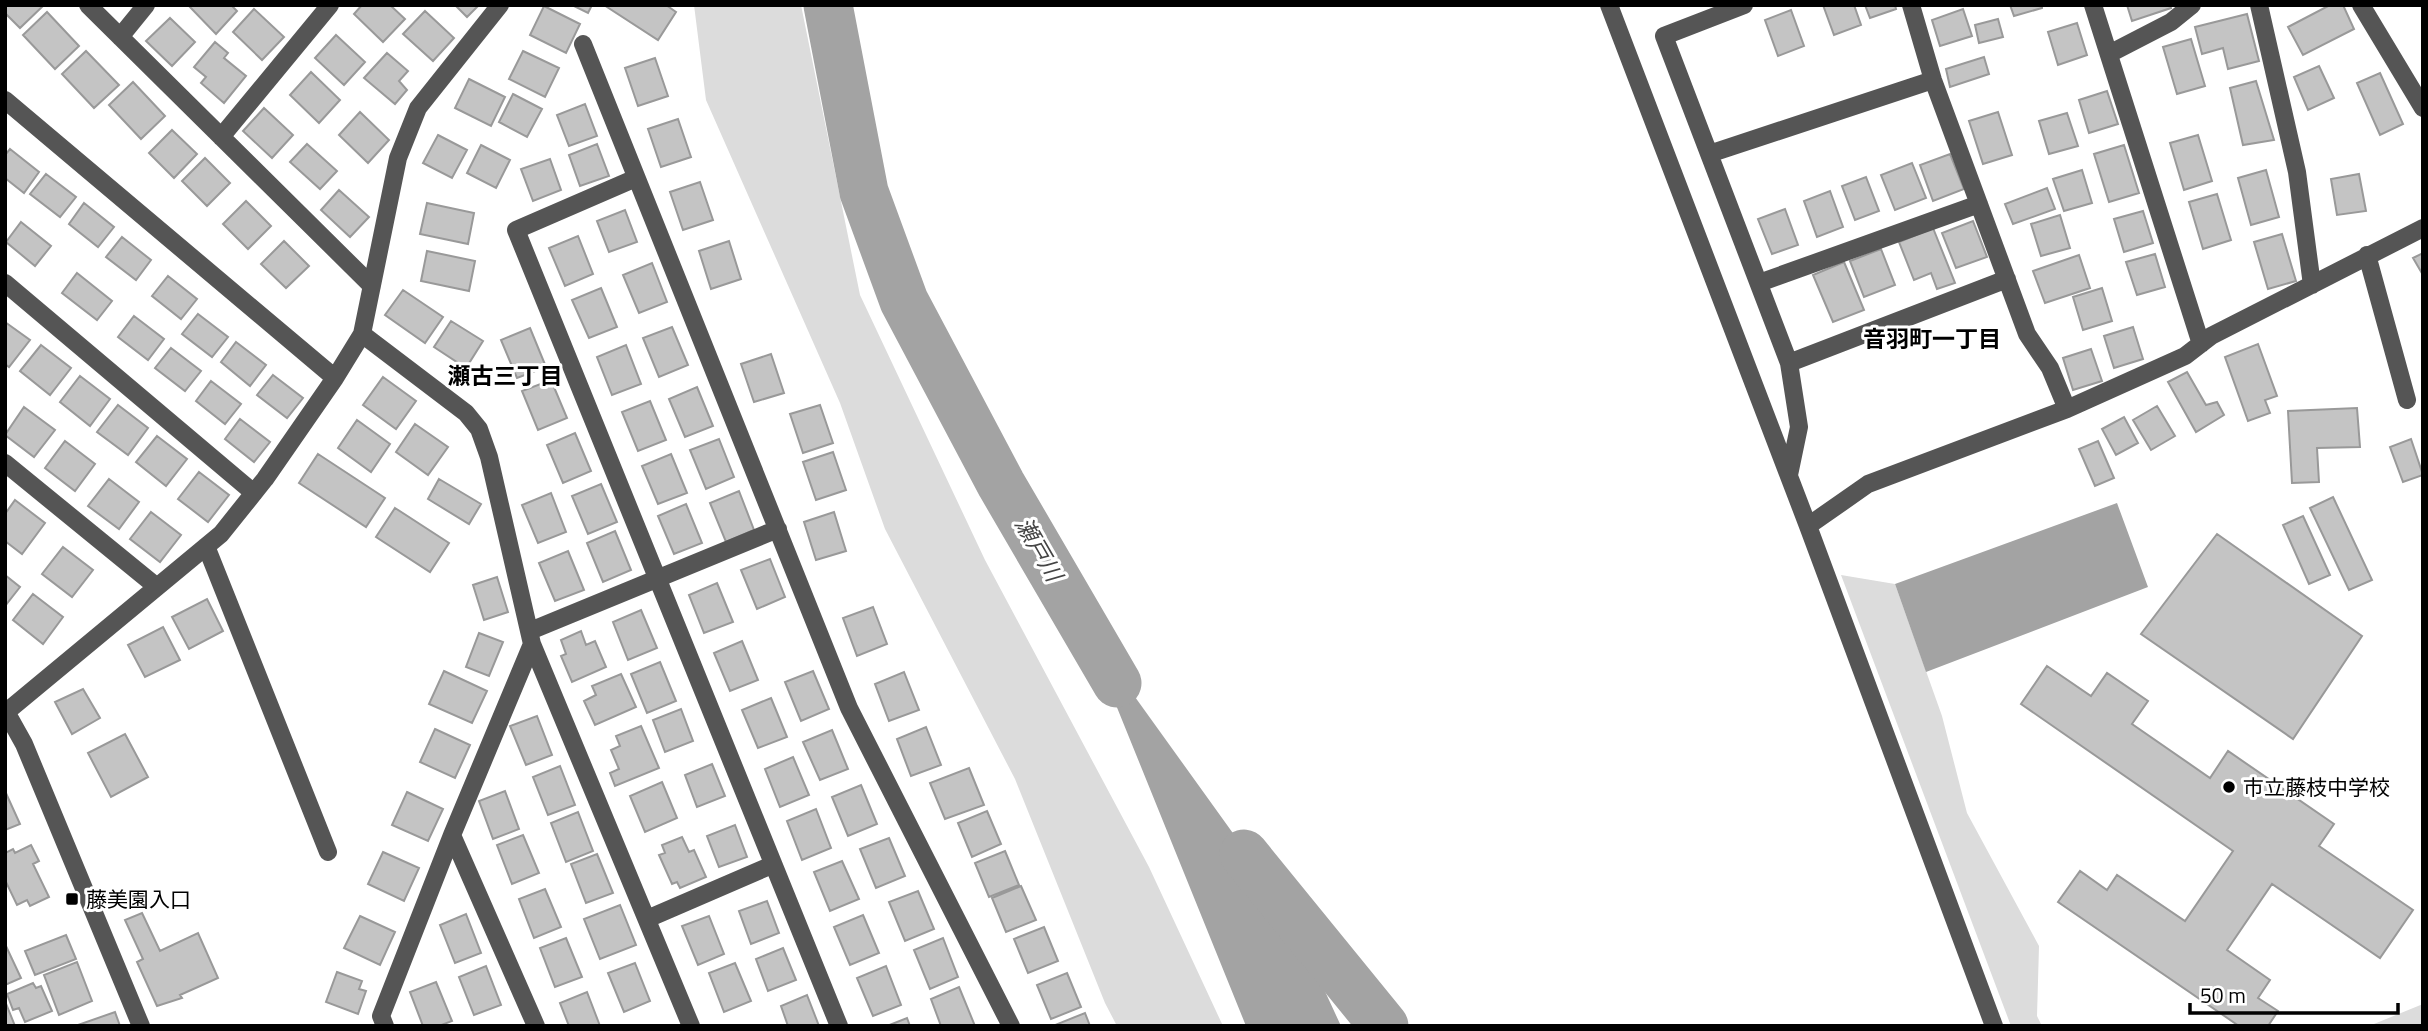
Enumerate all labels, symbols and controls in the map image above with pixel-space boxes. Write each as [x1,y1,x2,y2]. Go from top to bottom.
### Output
district label: 音羽町一丁目 [1863,321,2001,356]
district label: 瀬古三丁目 [448,358,563,393]
water label: 瀬戸川 [1007,510,1073,590]
place label: 市立藤枝中学校 [2243,771,2390,803]
marker: 市立藤枝中学校 [2221,779,2237,795]
place label: 藤美園入口 [86,883,191,915]
marker: 藤美園入口 [64,891,80,907]
scale bar [2190,972,2398,1016]
text: 50 m [2200,979,2246,1011]

